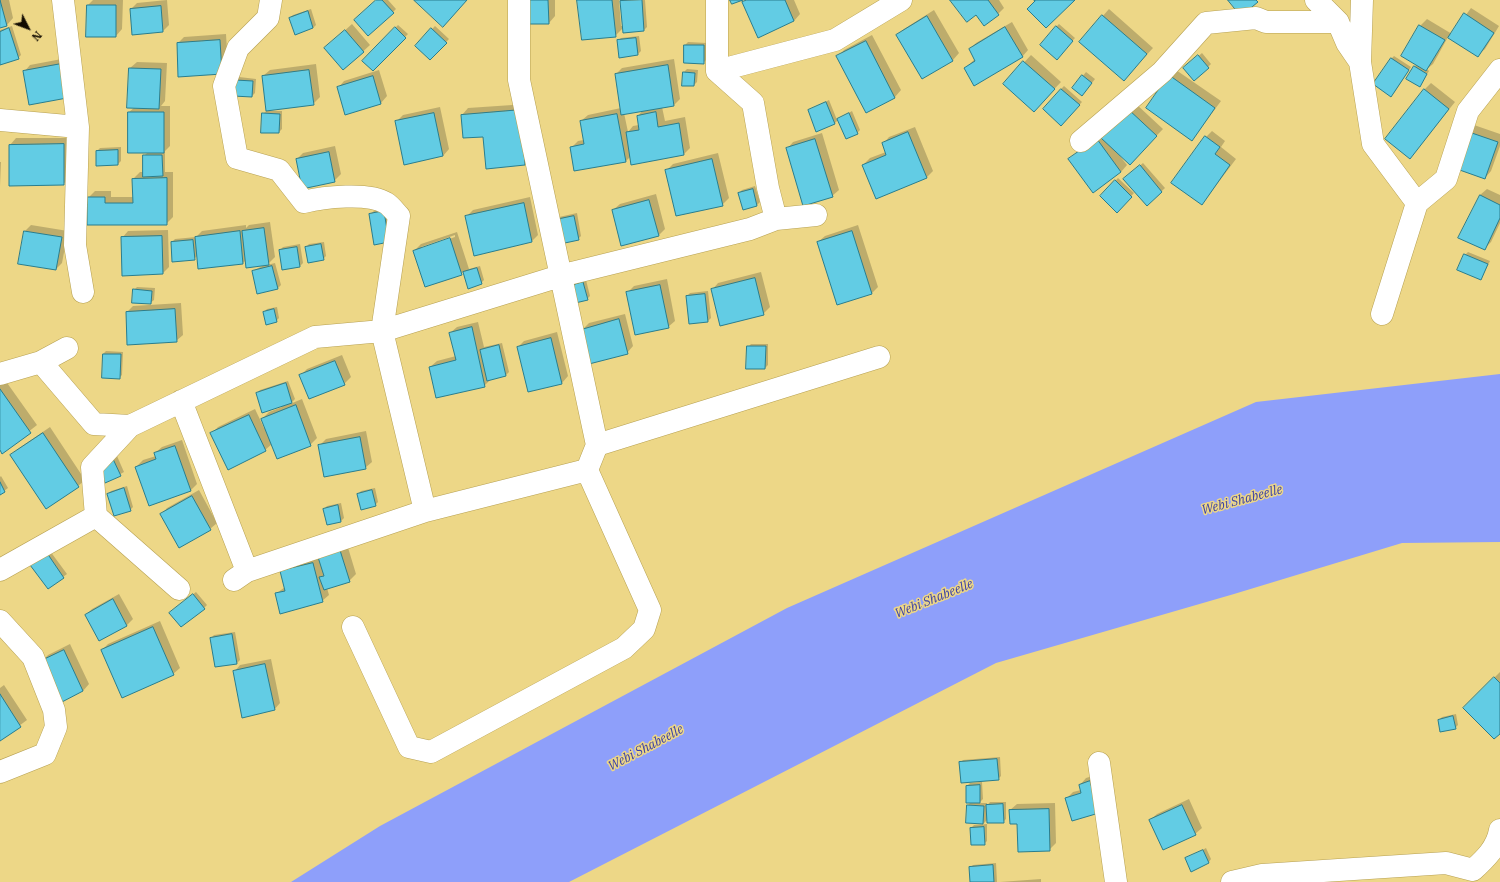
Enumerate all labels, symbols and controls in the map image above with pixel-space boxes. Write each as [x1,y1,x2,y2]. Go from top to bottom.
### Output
north arrow [8,8,48,48]
text: N [29,28,45,44]
water label: Webi Shabeelle [1200,482,1284,518]
water label: Webi Shabeelle [893,576,975,622]
water label: Webi Shabeelle [606,722,686,774]

